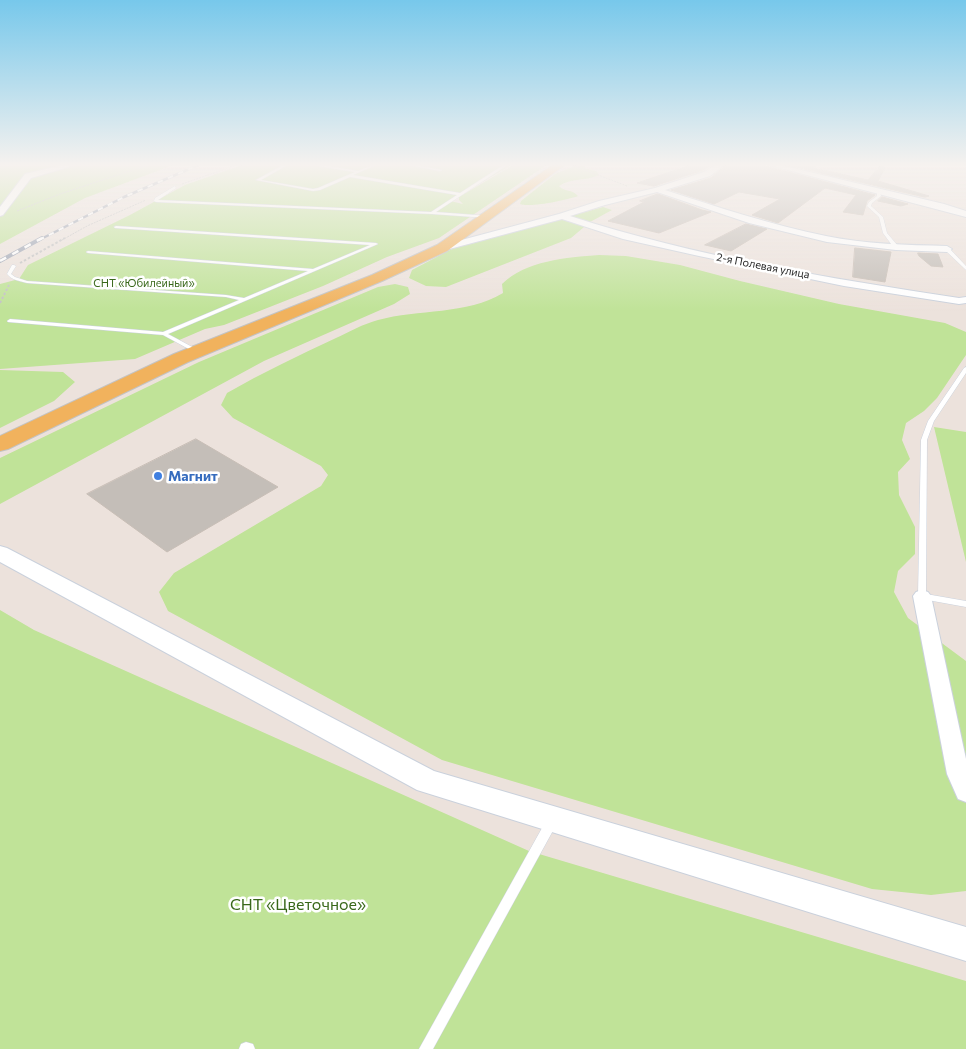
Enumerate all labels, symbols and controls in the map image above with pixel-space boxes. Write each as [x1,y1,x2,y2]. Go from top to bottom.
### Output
street label: 2-я Полевая улица [715,250,811,282]
park label: СНТ «Юбилейный» [93,276,195,290]
place label: Магнит [168,468,218,484]
marker: Магнит [152,470,164,482]
park label: СНТ «Цветочное» [230,895,366,915]

